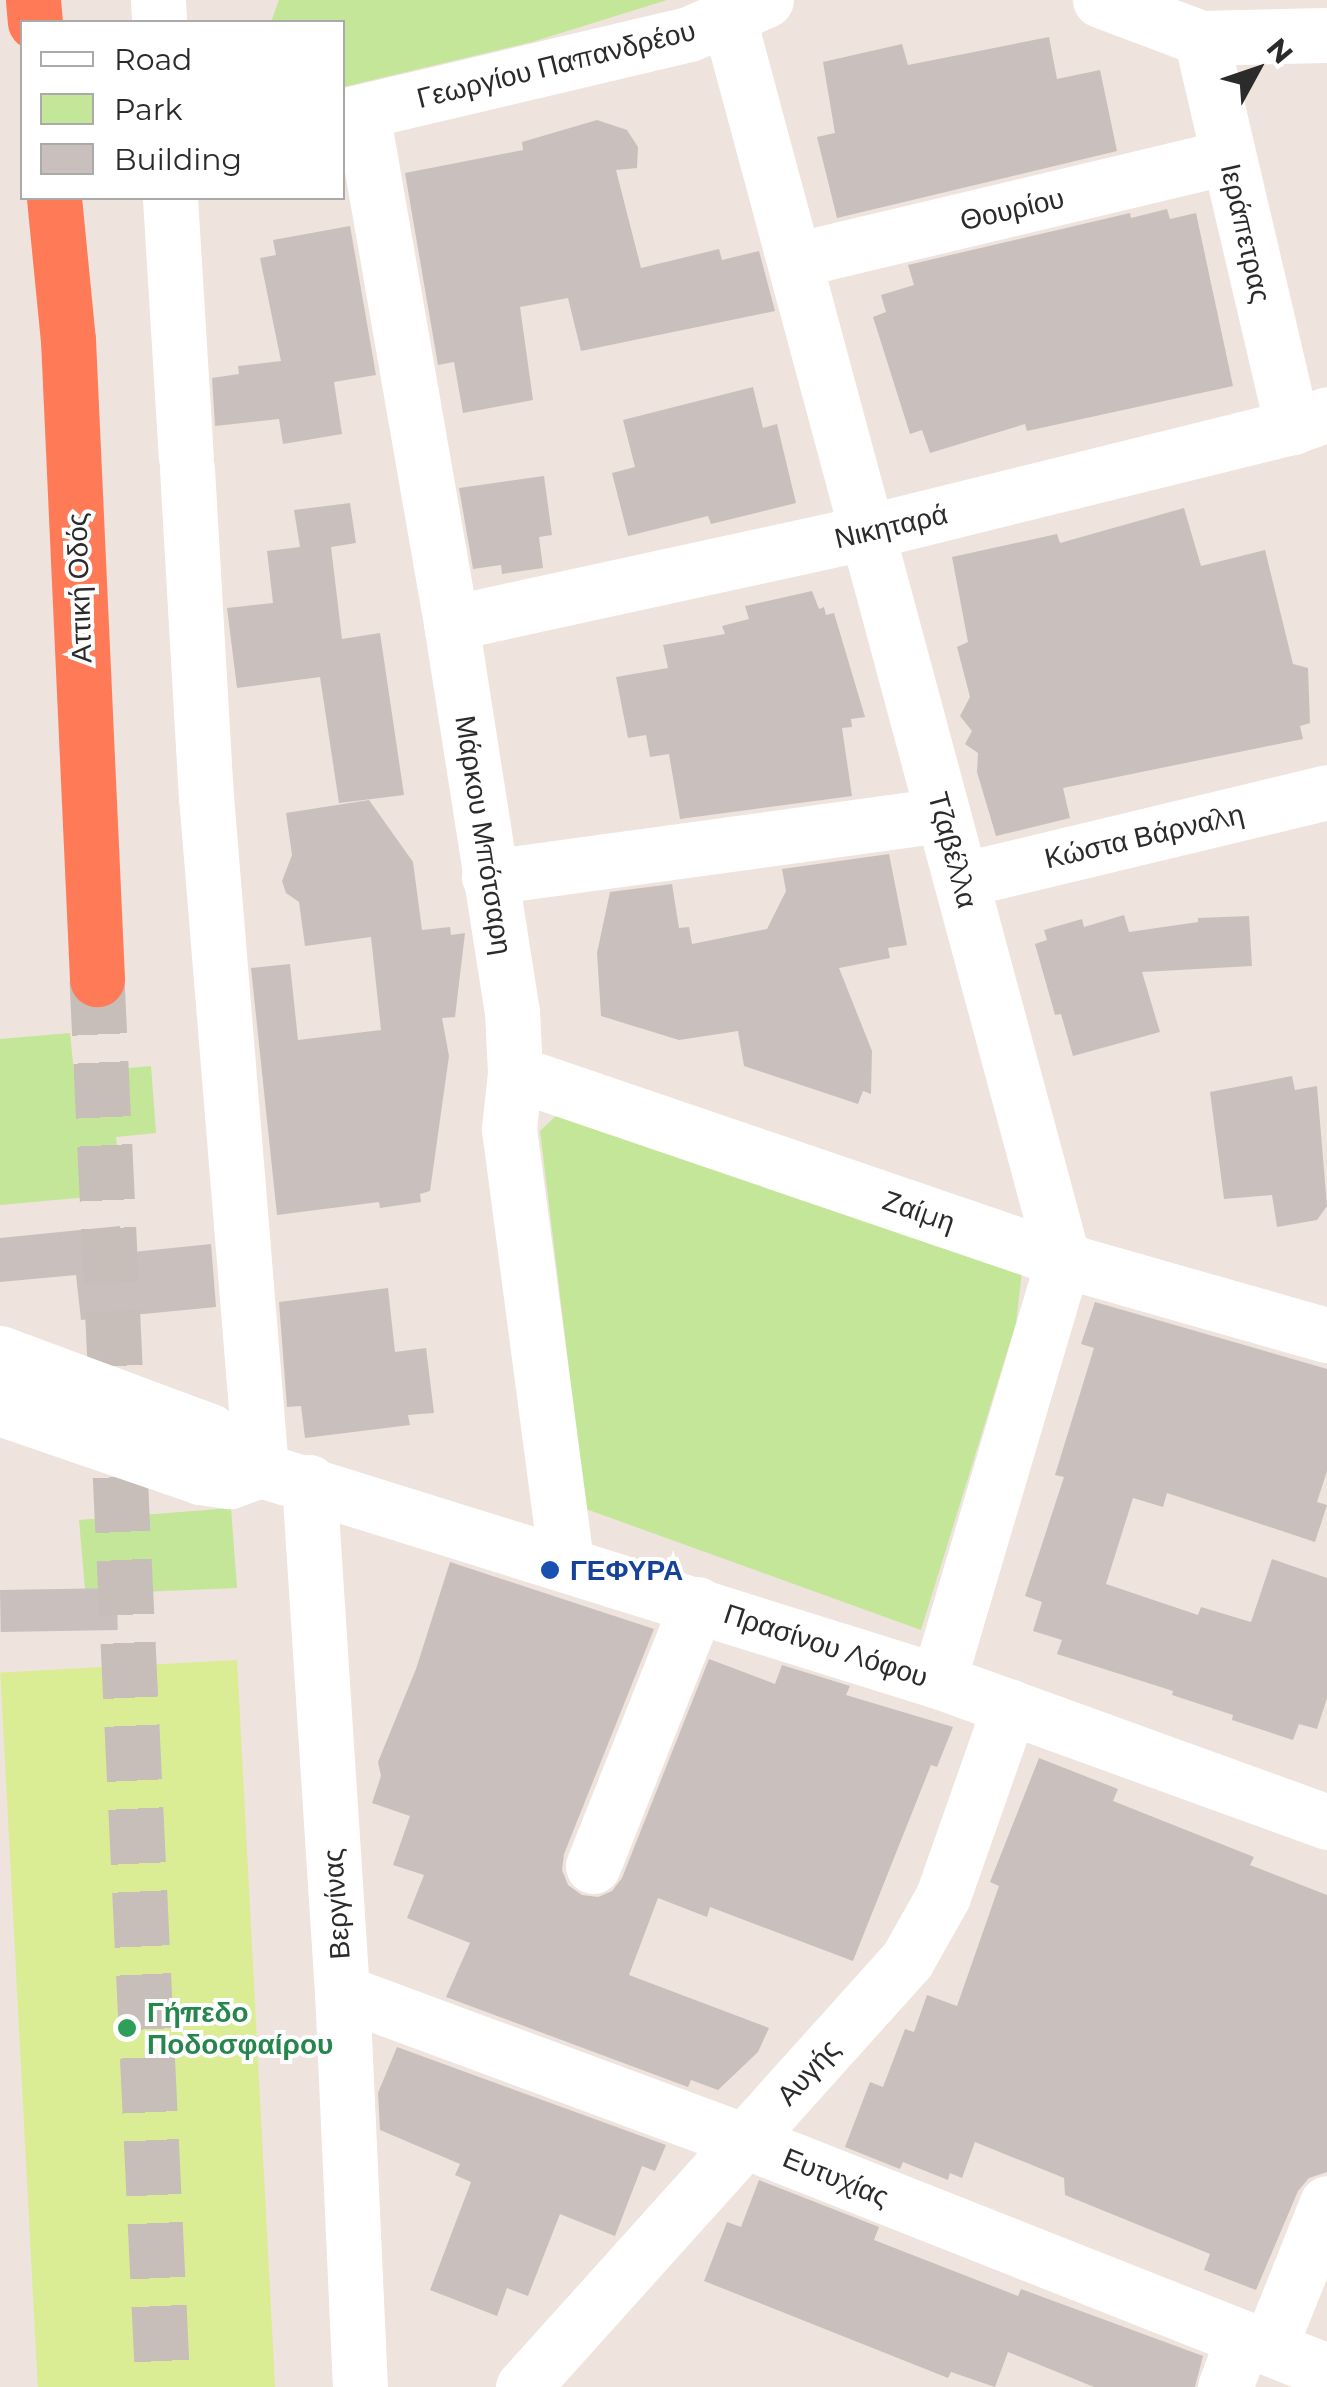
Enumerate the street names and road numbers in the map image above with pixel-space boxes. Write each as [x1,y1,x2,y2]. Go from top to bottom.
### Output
street label: Γεωργίου Παπανδρέου [413,13,699,115]
street label: Ιεράπετρας [1214,160,1278,306]
street label: Θουρίου [957,181,1067,237]
street label: Νικηταρά [831,497,951,555]
street label: Αττική Οδός [60,512,98,664]
street label: Μάρκου Μπότσαρη [449,713,519,957]
street label: Τζαβέλλα [921,788,985,912]
street label: Κώστα Βάρναλη [1041,797,1247,875]
street label: Ζαίμη [879,1183,959,1239]
street label: Πρασίνου Λόφου [720,1596,932,1694]
street label: Βεργίνας [315,1847,357,1961]
street label: Αυγής [770,2032,846,2112]
street label: Ευτυχίας [778,2141,894,2213]

